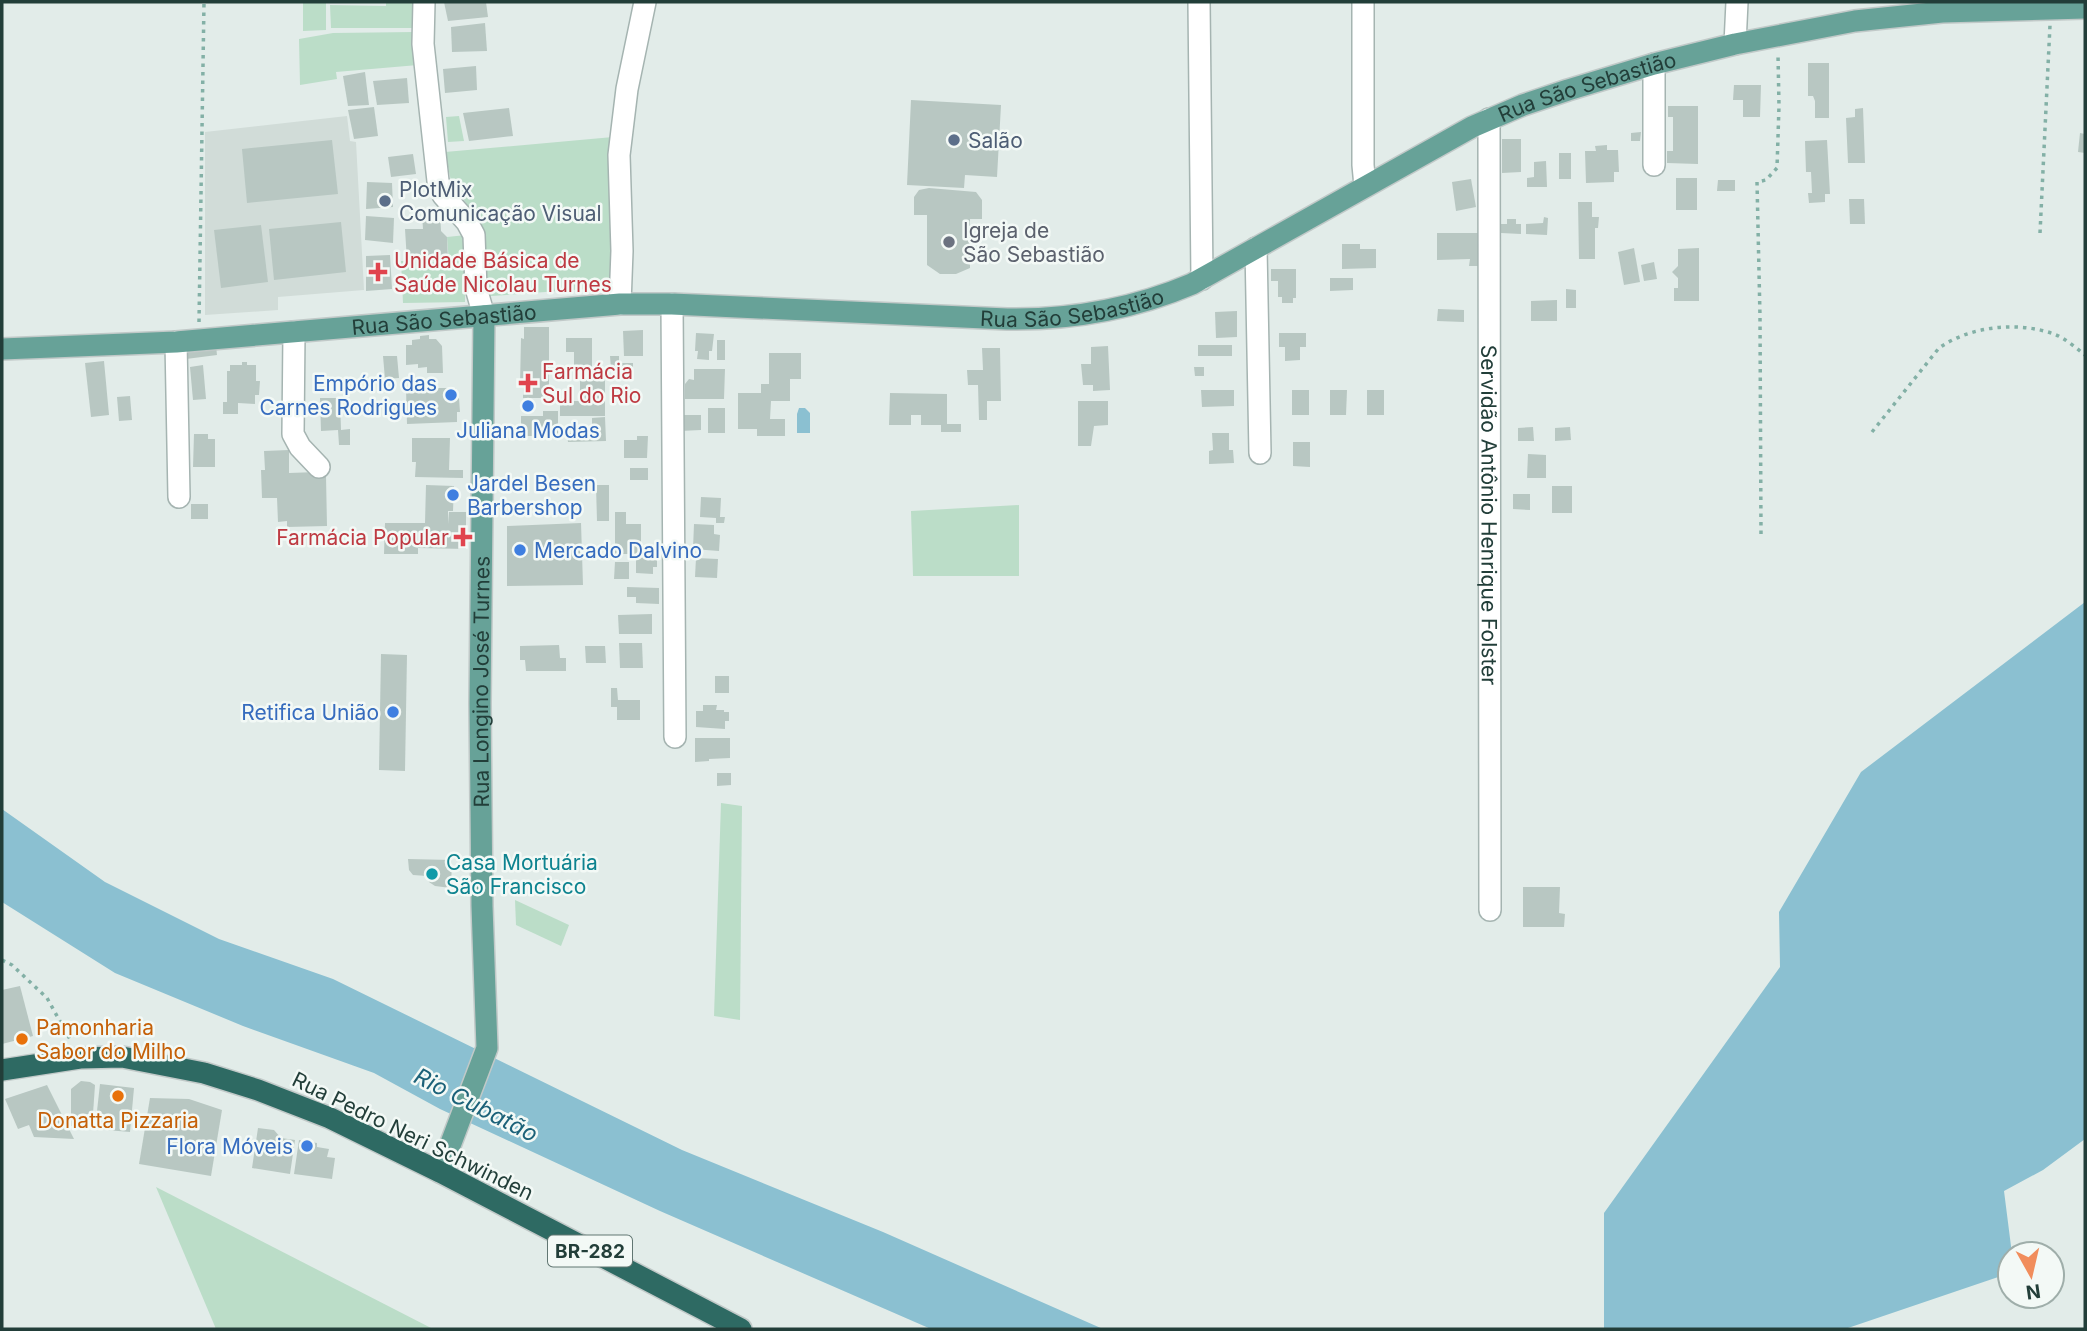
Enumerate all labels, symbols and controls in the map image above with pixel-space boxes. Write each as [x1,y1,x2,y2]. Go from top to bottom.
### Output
street label: Rua São Sebastião [1494,47,1679,127]
place label: Salão [968,128,1023,153]
marker: Salão [946,132,962,148]
place label: PlotMix Comunicação Visual [399,177,602,226]
marker: PlotMix Comunicação Visual [377,193,393,209]
place label: Igreja de São Sebastião [963,218,1105,267]
marker: Igreja de São Sebastião [941,234,957,250]
place label: Unidade Básica de Saúde Nicolau Turnes [394,248,612,297]
marker: Unidade Básica de Saúde Nicolau Turnes [368,262,388,282]
street label: Rua São Sebastião [980,283,1167,332]
street label: Rua São Sebastião [350,299,537,339]
street label: Servidão Antônio Henrique Folster [1477,345,1502,685]
place label: Farmácia Sul do Rio [542,359,641,408]
place label: Empório das Carnes Rodrigues [259,371,437,420]
marker: Farmácia Sul do Rio [520,375,536,391]
marker: Empório das Carnes Rodrigues [443,387,459,403]
marker: Juliana Modas [520,398,536,414]
place label: Juliana Modas [456,418,600,443]
place label: Jardel Besen Barbershop [467,471,596,520]
marker: Jardel Besen Barbershop [445,487,461,503]
place label: Farmácia Popular [276,525,449,550]
marker: Farmácia Popular [455,529,471,545]
place label: Mercado Dalvino [534,538,702,563]
marker: Mercado Dalvino [512,542,528,558]
street label: Rua Longino José Turnes [467,556,494,808]
place label: Retifica União [241,700,379,725]
marker: Retifica União [385,704,401,720]
place label: Casa Mortuária São Francisco [446,850,598,899]
marker: Casa Mortuária São Francisco [424,866,440,882]
place label: Pamonharia Sabor do Milho [36,1015,186,1064]
marker: Pamonharia Sabor do Milho [14,1031,30,1047]
water label: Rio Cubatão [410,1062,542,1148]
street label: Rua Pedro Neri Schwinden [288,1067,538,1205]
marker: Donatta Pizzaria [110,1088,126,1104]
place label: Donatta Pizzaria [37,1108,199,1133]
place label: Flora Móveis [166,1134,293,1159]
marker: Flora Móveis [299,1138,315,1154]
road number: BR-282 [548,1236,632,1266]
north arrow [1996,1240,2066,1310]
text: N [2025,1279,2042,1304]

